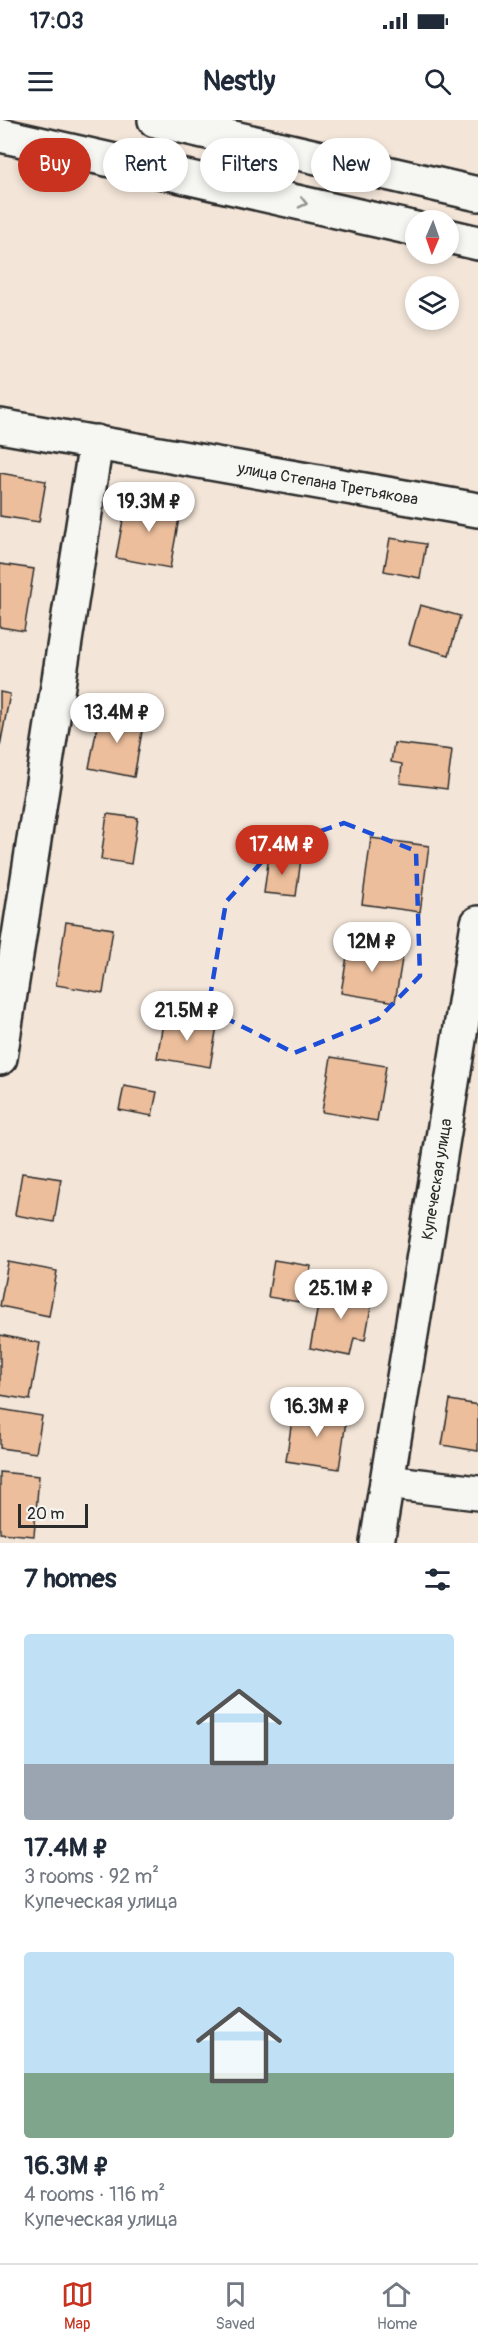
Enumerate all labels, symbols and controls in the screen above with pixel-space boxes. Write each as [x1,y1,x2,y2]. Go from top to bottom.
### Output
text: 17:03 [30,7,83,35]
icon: menu [24,65,57,98]
text: Nestly [203,65,275,98]
icon: search [421,65,454,98]
chip: Buy [18,138,91,192]
chip: Rent [103,138,188,192]
chip: Filters [200,138,299,192]
chip: New [311,138,391,192]
one-way arrow [298,196,308,209]
north arrow [405,210,459,264]
map controls [405,210,459,330]
button: layers [405,276,459,330]
street label: улица Степана Третьякова [235,458,420,510]
pin: 19.3M ₽ [94,482,204,533]
text: 19.3M ₽ [117,489,181,514]
pin: 13.4M ₽ [62,693,172,744]
text: 13.4M ₽ [84,700,150,725]
pin: 17.4M ₽ [227,825,337,876]
text: 17.4M ₽ [249,832,315,857]
pin: 12M ₽ [330,922,414,973]
text: 12M ₽ [347,929,397,954]
pin: 21.5M ₽ [132,991,242,1042]
text: 21.5M ₽ [155,998,219,1023]
street label: Купеческая улица [418,1117,456,1241]
pin: 25.1M ₽ [286,1269,396,1320]
text: 25.1M ₽ [309,1276,373,1301]
pin: 16.3M ₽ [262,1387,372,1438]
text: 16.3M ₽ [284,1394,350,1419]
scale bar [18,1501,88,1528]
text: 20 m [27,1504,65,1524]
text: 7 homes [24,1563,116,1595]
icon: filters [421,1563,454,1596]
icon: home [185,1673,293,1781]
text: 17.4M ₽ [24,1832,109,1864]
text: 3 rooms · 92 m² [24,1864,159,1889]
text: Купеческая улица [24,1889,177,1914]
icon: home [185,1991,293,2099]
text: 16.3M ₽ [24,2150,109,2182]
text: 4 rooms · 116 m² [24,2182,165,2207]
text: Купеческая улица [24,2207,177,2232]
tab: Map [61,2278,94,2334]
tab: Saved [215,2278,255,2334]
tab: Home [377,2278,417,2334]

